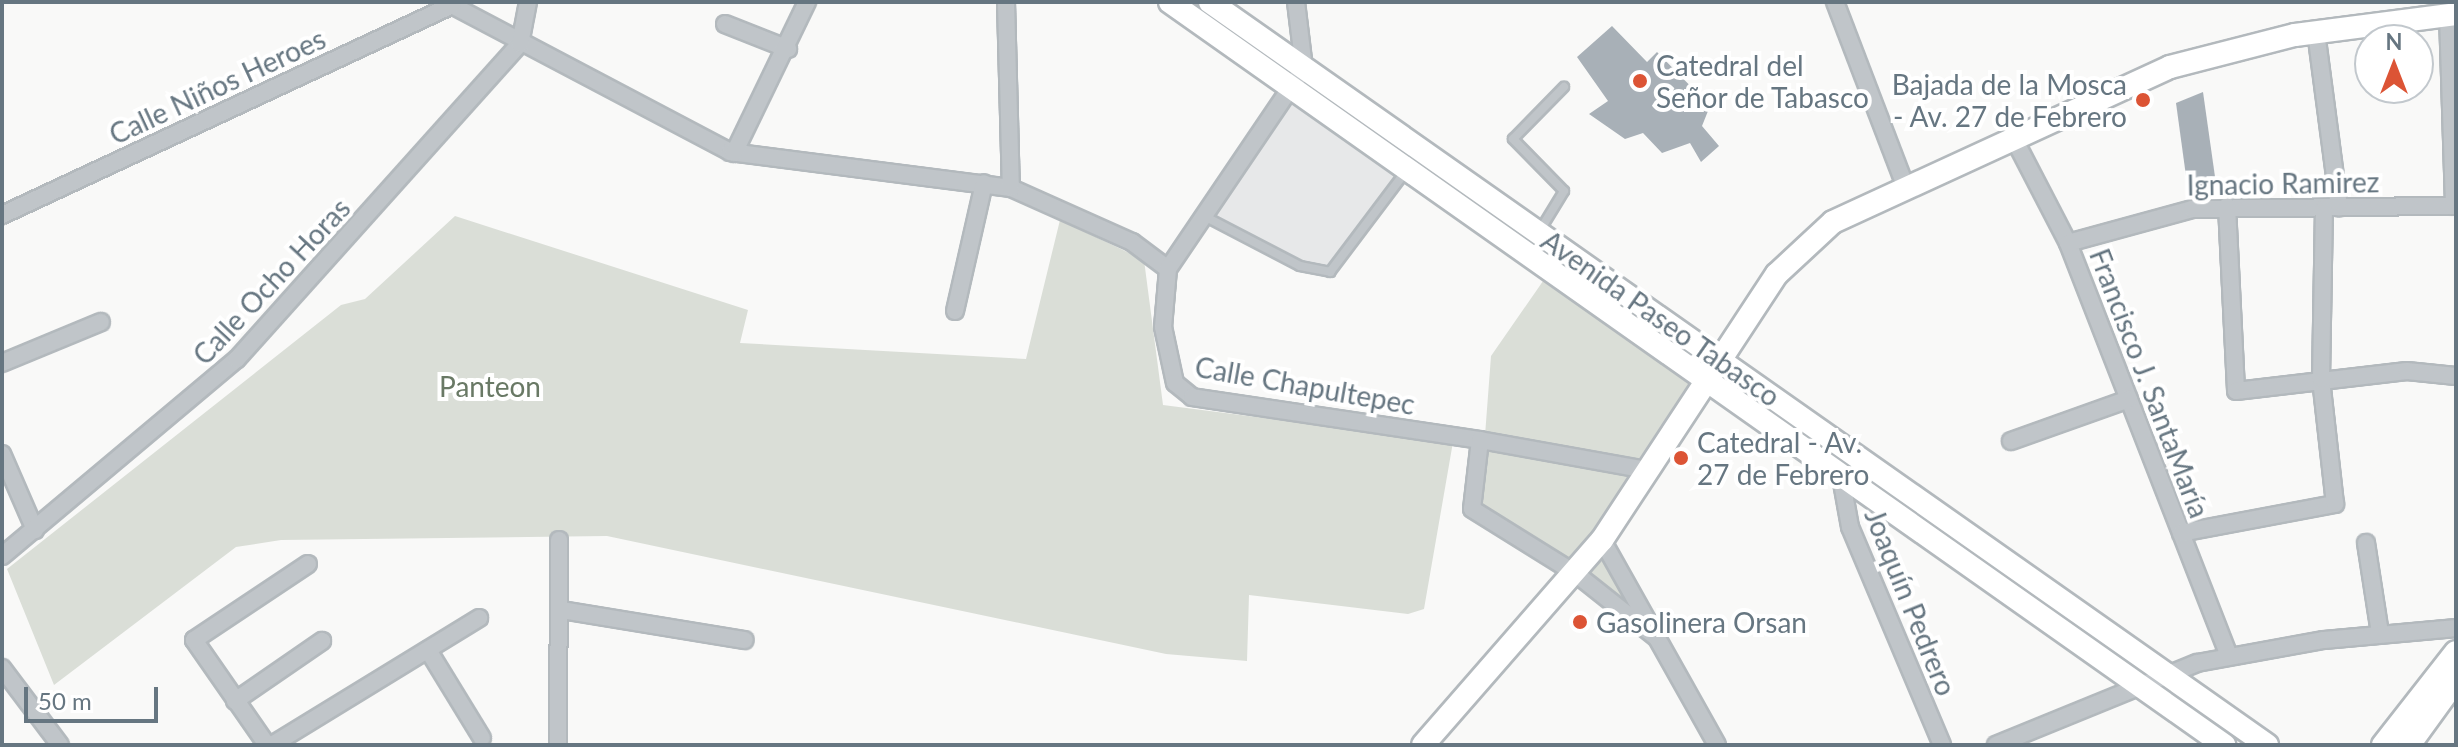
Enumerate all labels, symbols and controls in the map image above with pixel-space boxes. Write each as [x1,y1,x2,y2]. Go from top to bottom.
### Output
street label: Calle Niños Heroes [104,21,330,151]
north arrow [2354,24,2434,104]
text: N [2386,28,2402,55]
place label: Catedral del Señor de Tabasco [1656,48,1870,114]
place label: Bajada de la Mosca - Av. 27 de Febrero [1892,67,2127,133]
marker: Catedral del Señor de Tabasco [1631,72,1649,90]
marker: Bajada de la Mosca - Av. 27 de Febrero [2134,91,2152,109]
street label: Ignacio Ramirez [2186,165,2380,201]
street label: Calle Ocho Horas [185,191,357,371]
street label: Avenida Paseo Tabasco [1535,223,1787,413]
street label: Francisco J. SantaMaría [2083,243,2217,523]
street label: Calle Chapultepec [1193,349,1417,421]
park label: Panteon [439,369,541,403]
place label: Catedral - Av. 27 de Febrero [1697,425,1869,491]
marker: Catedral - Av. 27 de Febrero [1672,449,1690,467]
street label: Joaquín Pedrero [1858,504,1964,700]
place label: Gasolinera Orsan [1596,605,1807,639]
marker: Gasolinera Orsan [1571,613,1589,631]
scale bar [28,671,162,721]
text: 50 m [38,686,92,715]

